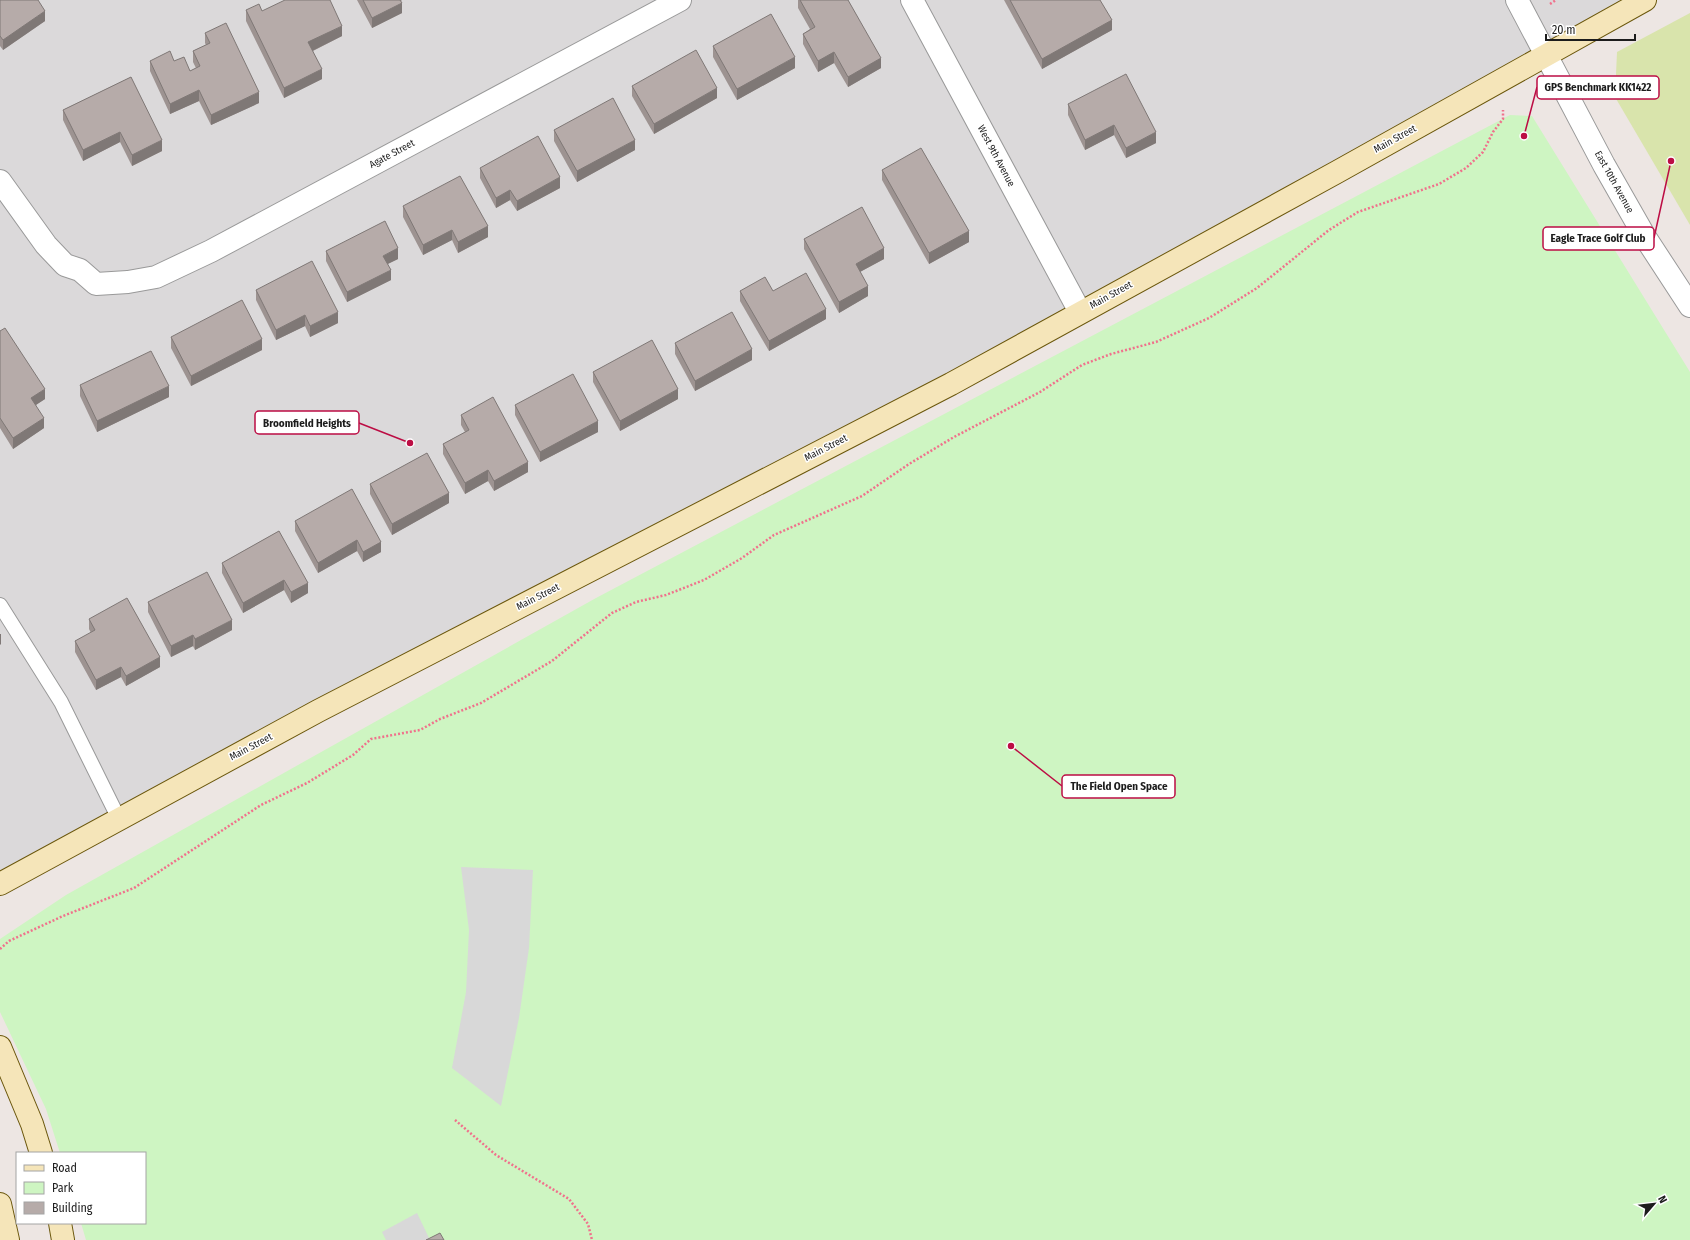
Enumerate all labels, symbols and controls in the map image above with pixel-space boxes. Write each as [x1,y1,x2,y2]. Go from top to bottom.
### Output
scale bar [1546,16,1635,42]
text: 20 m [1552,23,1576,37]
callout: GPS Benchmark KK1422 [1537,76,1659,99]
text: GPS Benchmark KK1422 [1545,81,1651,94]
street label: Main Street [1372,122,1419,156]
street label: West 9th Avenue [975,123,1017,189]
street label: Agate Street [367,137,417,171]
street label: East 10th Avenue [1592,149,1636,215]
callout: Eagle Trace Golf Club [1543,227,1654,250]
text: Eagle Trace Golf Club [1550,232,1646,245]
street label: Main Street [1088,278,1135,312]
callout: Broomfield Heights [255,411,359,434]
text: Broomfield Heights [263,417,351,430]
street label: Main Street [802,432,850,464]
street label: Main Street [514,581,562,613]
street label: Main Street [228,730,275,763]
callout: The Field Open Space [1062,775,1175,798]
text: The Field Open Space [1070,780,1168,793]
legend [16,1152,146,1224]
text: Road [52,1161,77,1175]
text: Park [52,1181,74,1195]
north arrow [1634,1184,1674,1224]
text: N [1655,1194,1670,1206]
text: Building [52,1201,93,1215]

